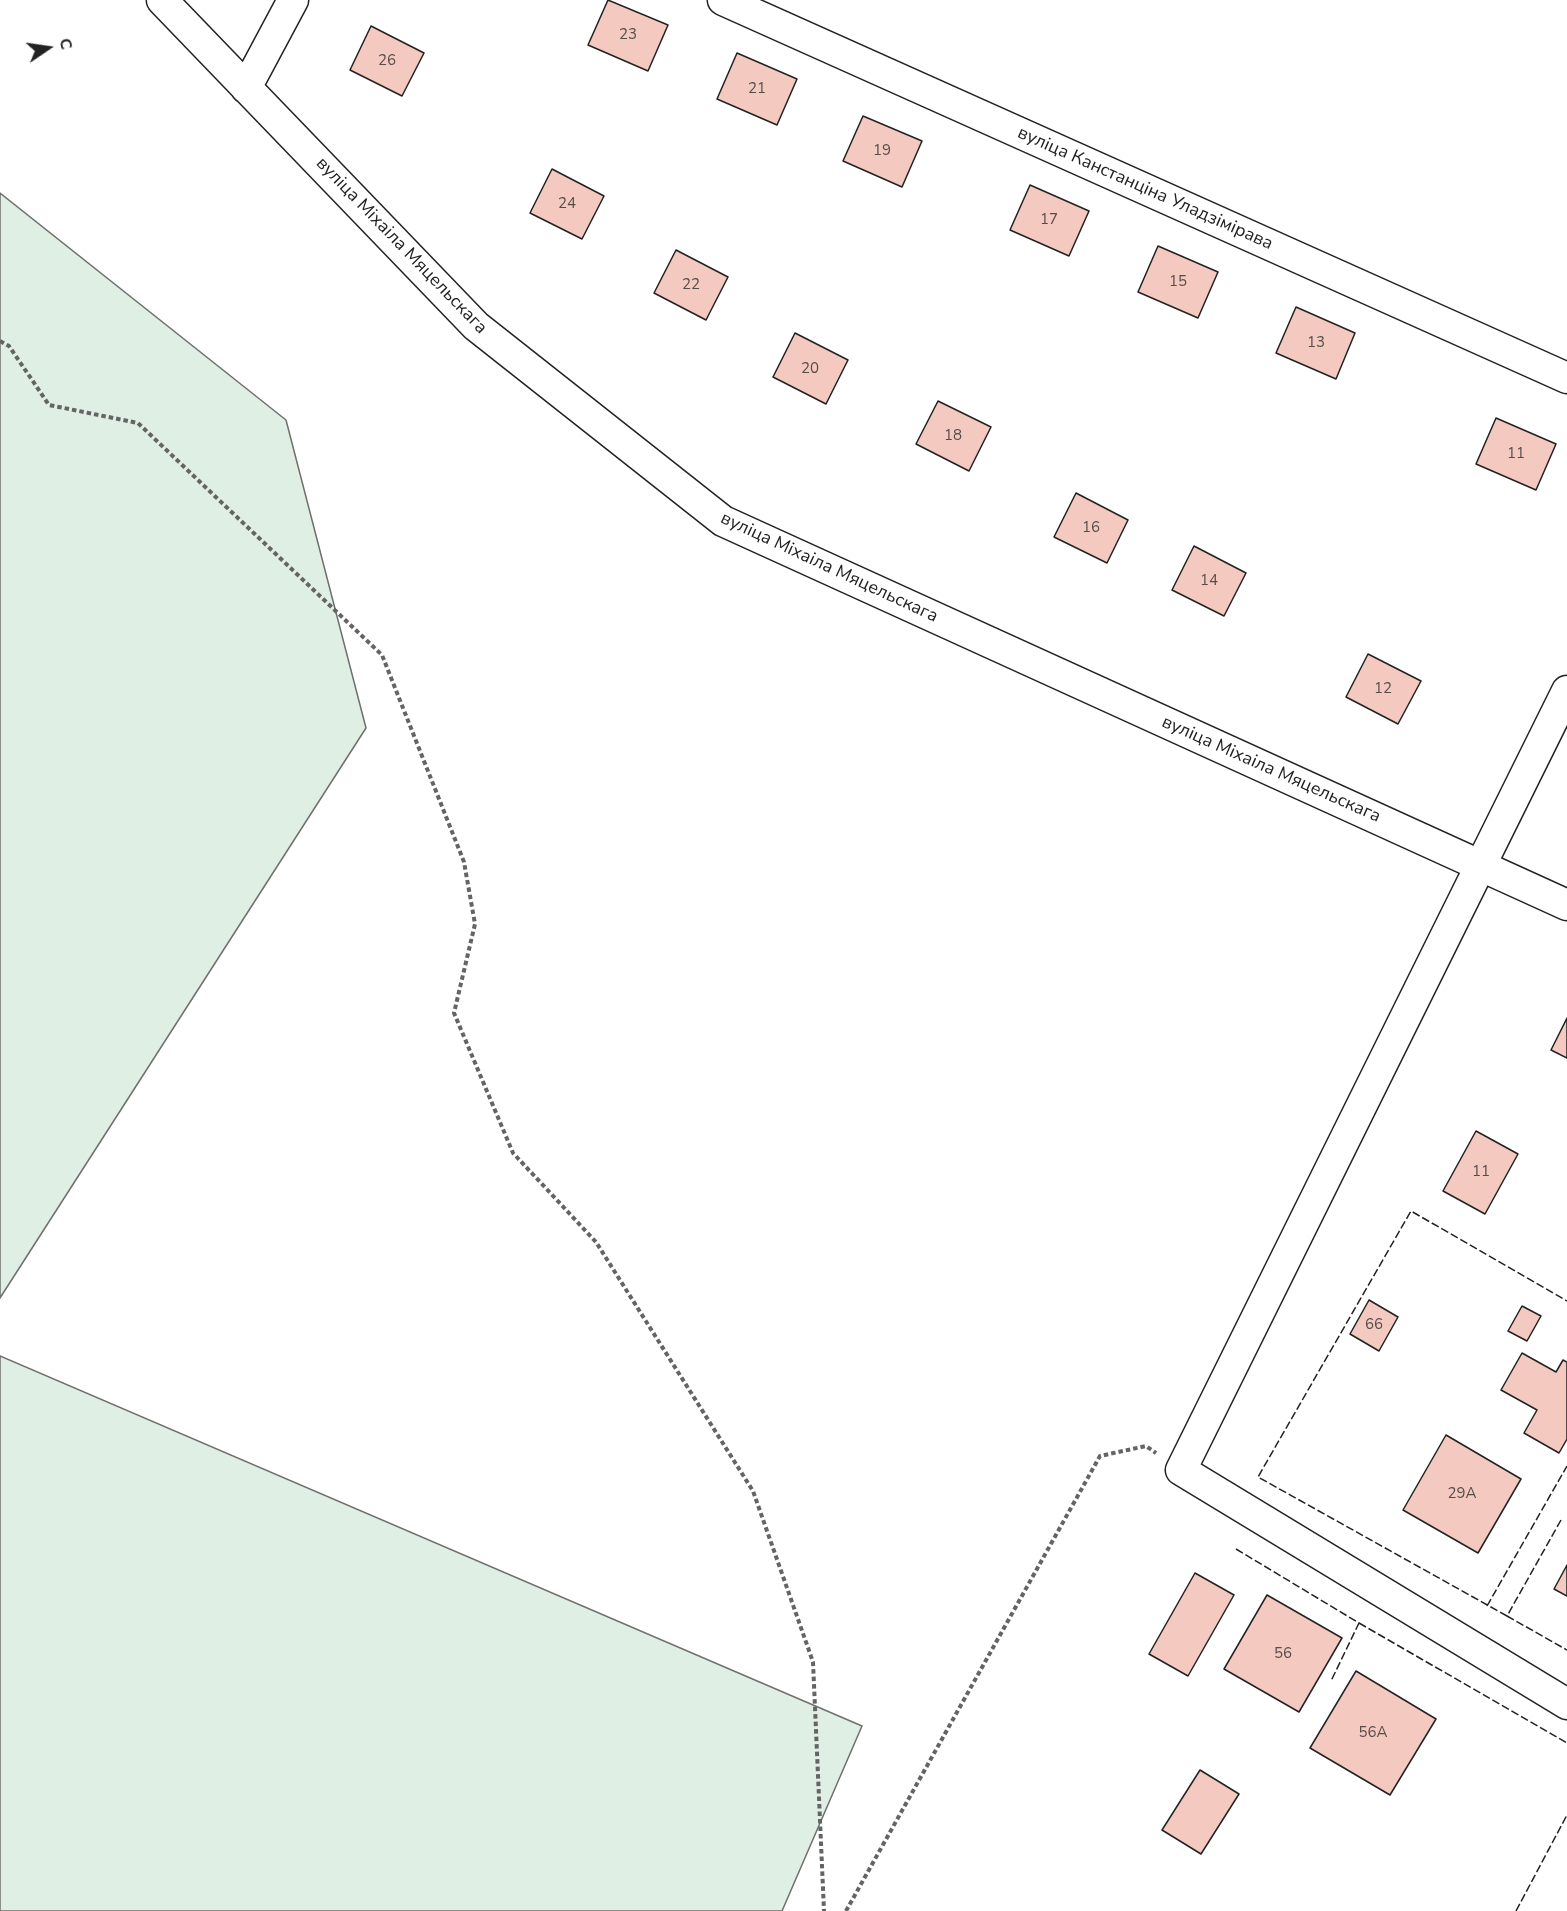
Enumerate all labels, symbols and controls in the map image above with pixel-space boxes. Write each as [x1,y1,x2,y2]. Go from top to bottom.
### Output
north arrow [18,18,78,78]
house number: 23 [619,26,637,44]
text: С [54,36,77,52]
house number: 26 [378,52,396,70]
house number: 21 [748,80,766,98]
street label: вуліца Канстанціна Уладзімірава [1014,123,1276,255]
house number: 19 [873,142,891,160]
street label: вуліца Міхаіла Мяцельскага [311,153,491,339]
house number: 24 [558,195,576,213]
house number: 17 [1040,211,1058,229]
house number: 15 [1169,273,1187,291]
house number: 22 [682,276,700,294]
house number: 13 [1307,334,1325,352]
house number: 20 [801,360,819,378]
house number: 18 [944,427,962,445]
house number: 11 [1507,445,1525,463]
street label: вуліца Міхаіла Мяцельскага [717,508,941,628]
house number: 16 [1082,519,1100,537]
house number: 14 [1200,572,1218,590]
house number: 12 [1374,680,1392,698]
street label: вуліца Міхаіла Мяцельскага [1158,712,1384,828]
house number: 11 [1472,1163,1490,1181]
house number: 66 [1365,1316,1383,1334]
house number: 29А [1448,1485,1476,1503]
house number: 56 [1274,1645,1292,1663]
house number: 56А [1359,1724,1387,1742]

